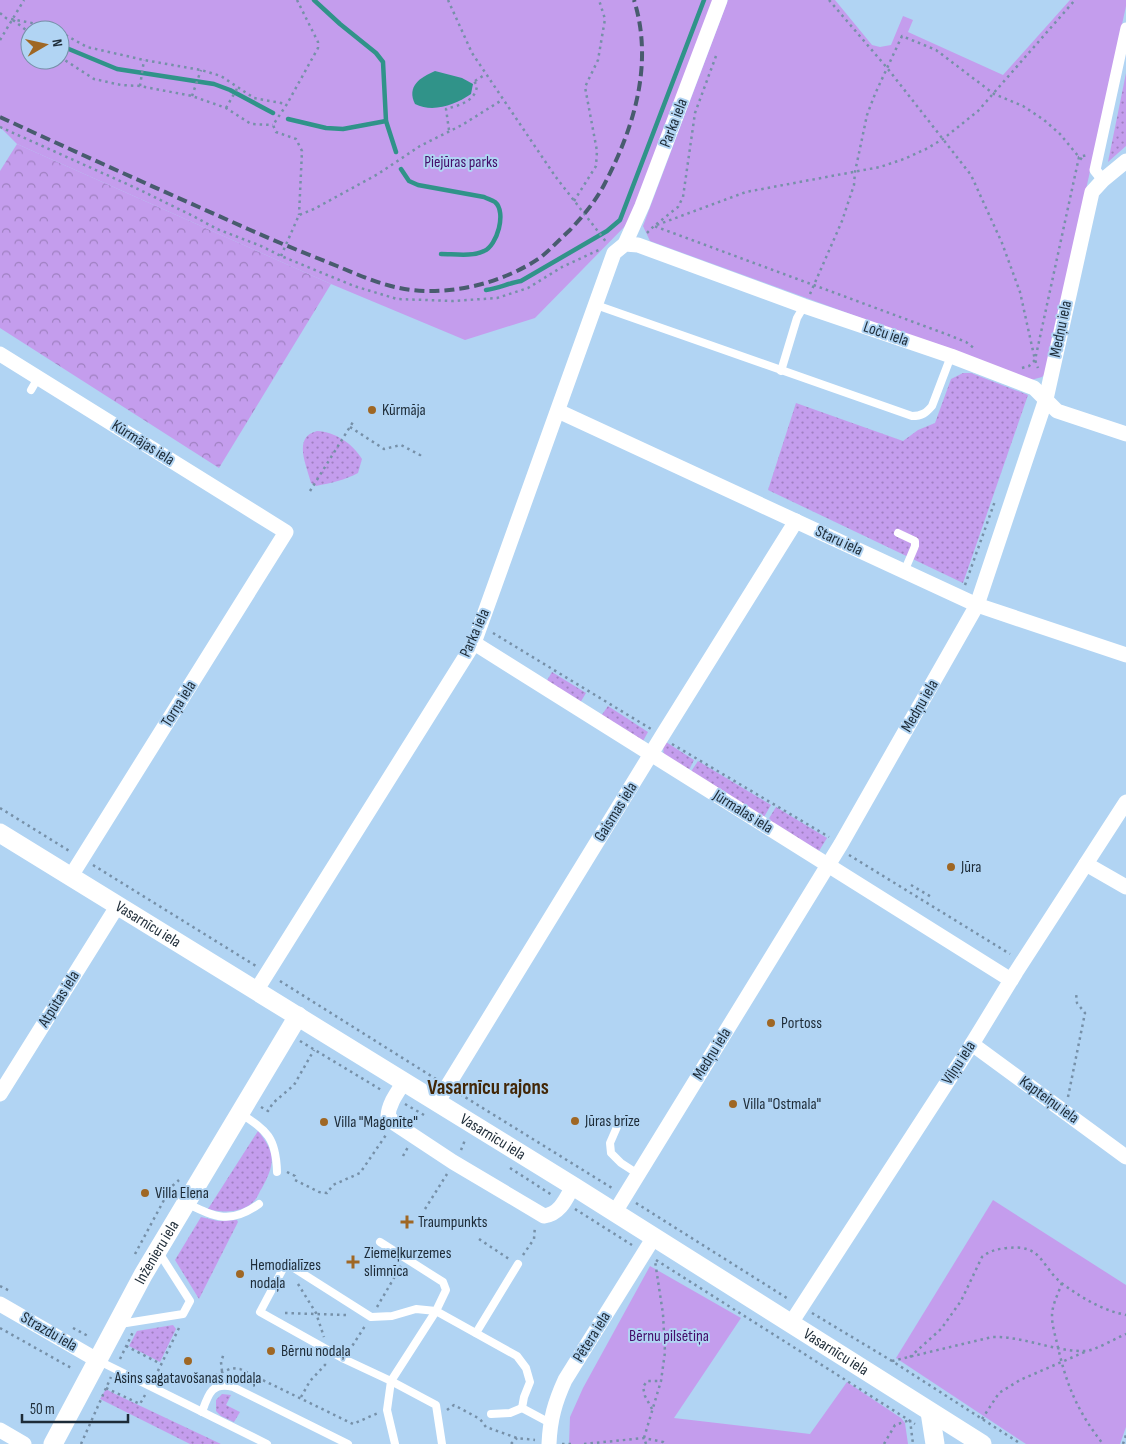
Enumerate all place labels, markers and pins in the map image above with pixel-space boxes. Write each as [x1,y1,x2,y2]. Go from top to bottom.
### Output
place label: Kūrmāja [382,401,426,420]
marker: Kūrmāja [366,404,378,416]
place label: Jūra [960,858,981,877]
marker: Jūra [945,861,957,873]
place label: Portoss [781,1014,822,1033]
marker: Portoss [765,1017,777,1029]
place label: Villa "Ostmala" [743,1095,821,1114]
marker: Villa "Ostmala" [727,1098,739,1110]
place label: Jūras brīze [584,1112,640,1131]
place label: Villa "Magonīte" [334,1113,418,1132]
marker: Jūras brīze [569,1115,581,1127]
marker: Villa "Magonīte" [318,1116,330,1128]
place label: Villa Elena [155,1184,209,1203]
marker: Villa Elena [139,1187,151,1199]
place label: Traumpunkts [418,1213,488,1232]
marker: Traumpunkts [400,1215,414,1229]
place label: Ziemeļkurzemes slimnīca [364,1244,452,1281]
marker: Ziemeļkurzemes slimnīca [346,1255,360,1269]
place label: Hemodialīzes nodaļa [250,1256,321,1293]
marker: Hemodialīzes nodaļa [234,1268,246,1280]
place label: Bērnu nodaļa [281,1342,351,1361]
marker: Bērnu nodaļa [265,1345,277,1357]
marker: Asins sagatavošanas nodaļa [182,1355,194,1367]
place label: Asins sagatavošanas nodaļa [113,1369,262,1388]

